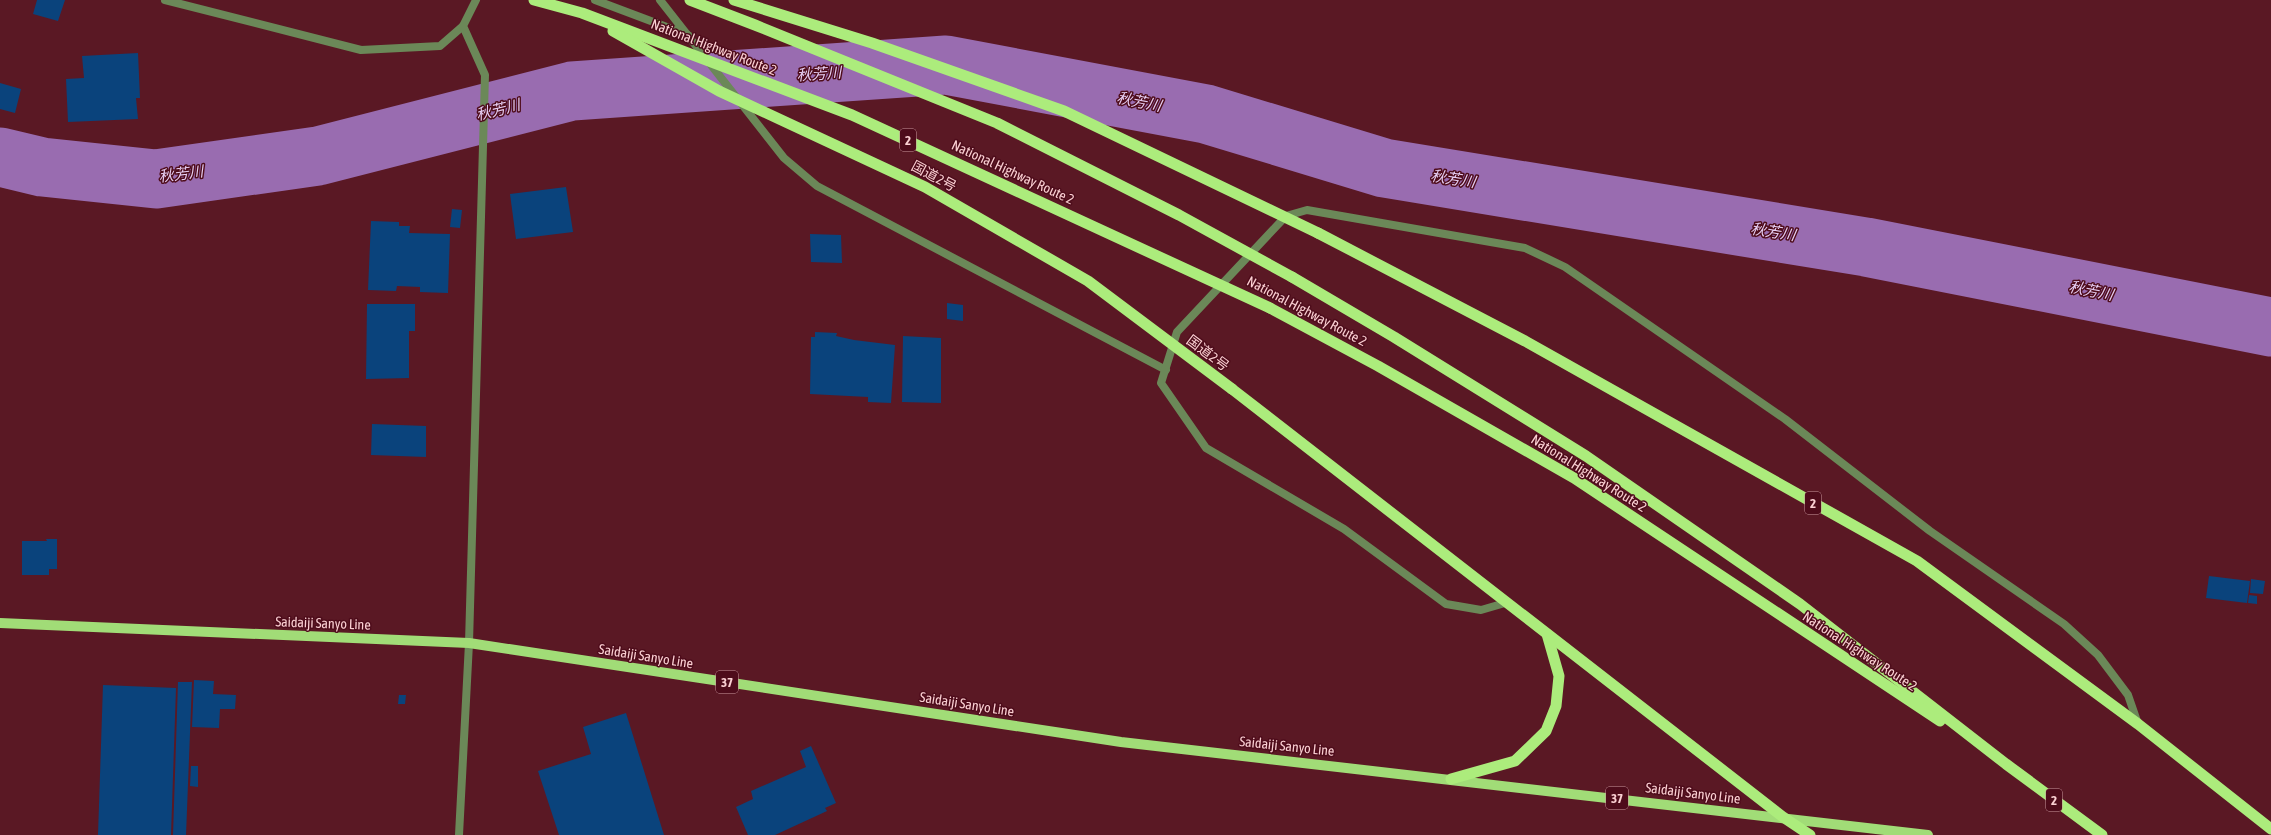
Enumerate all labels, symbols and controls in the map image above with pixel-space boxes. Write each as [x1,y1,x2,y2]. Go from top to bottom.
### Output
street label: National Highway Route 2 [649,16,779,78]
water label: 秋芳川 [796,63,844,84]
water label: 秋芳川 [1115,89,1165,115]
water label: 秋芳川 [474,95,524,123]
road number: 2 [900,129,916,151]
street label: National Highway Route 2 [949,137,1077,207]
street label: 国道2号 [909,158,959,194]
water label: 秋芳川 [158,162,206,185]
water label: 秋芳川 [1430,167,1479,191]
water label: 秋芳川 [1750,220,1799,244]
street label: National Highway Route 2 [1244,273,1370,349]
water label: 秋芳川 [2067,278,2117,304]
street label: 国道2号 [1184,332,1232,374]
street label: National Highway Route 2 [1528,431,1650,515]
road number: 2 [1805,492,1821,514]
street label: National Highway Route 2 [1800,608,1920,694]
street label: Saidaiji Sanyo Line [275,613,371,633]
street label: Saidaiji Sanyo Line [598,641,694,671]
road number: 37 [716,671,738,693]
street label: Saidaiji Sanyo Line [919,689,1015,719]
street label: Saidaiji Sanyo Line [1239,733,1335,759]
street label: Saidaiji Sanyo Line [1645,779,1741,807]
road number: 37 [1606,787,1628,809]
road number: 2 [2046,789,2062,811]

